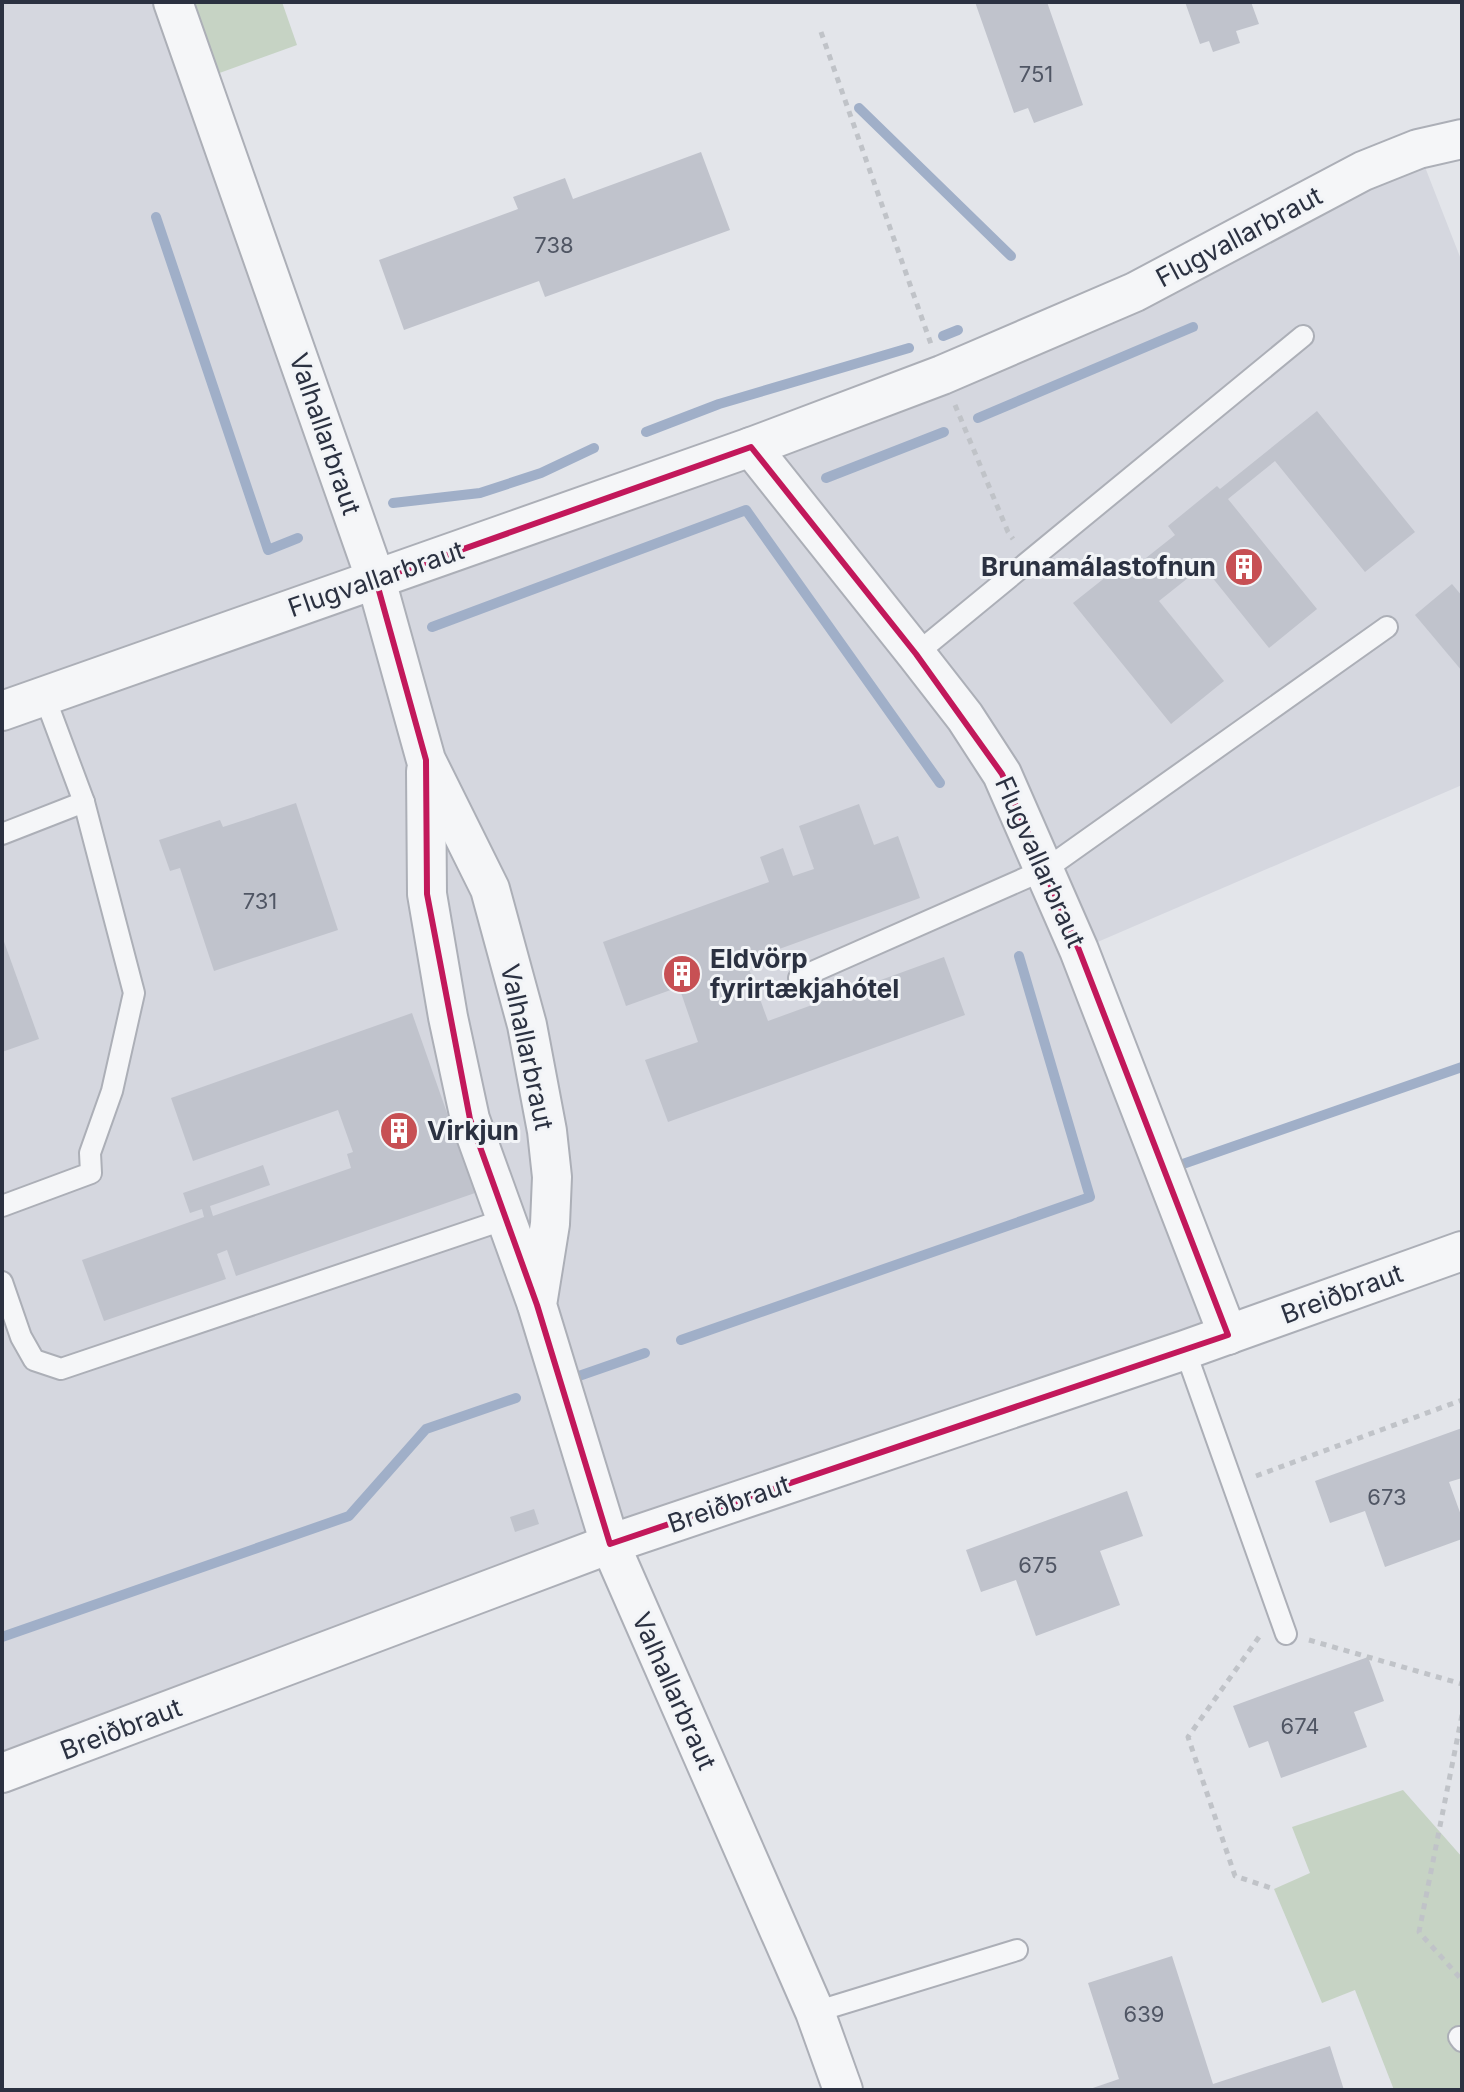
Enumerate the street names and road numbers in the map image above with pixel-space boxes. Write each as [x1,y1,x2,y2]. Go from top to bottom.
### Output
street label: Flugvallarbraut [1150,180,1327,293]
street label: Valhallarbraut [283,349,368,519]
street label: Flugvallarbraut [284,534,468,623]
street label: Flugvallarbraut [989,772,1092,952]
street label: Valhallarbraut [495,961,560,1133]
street label: Breiðbraut [1277,1257,1407,1330]
street label: Breiðbraut [664,1468,794,1539]
street label: Valhallarbraut [626,1607,723,1774]
street label: Breiðbraut [56,1691,186,1766]

